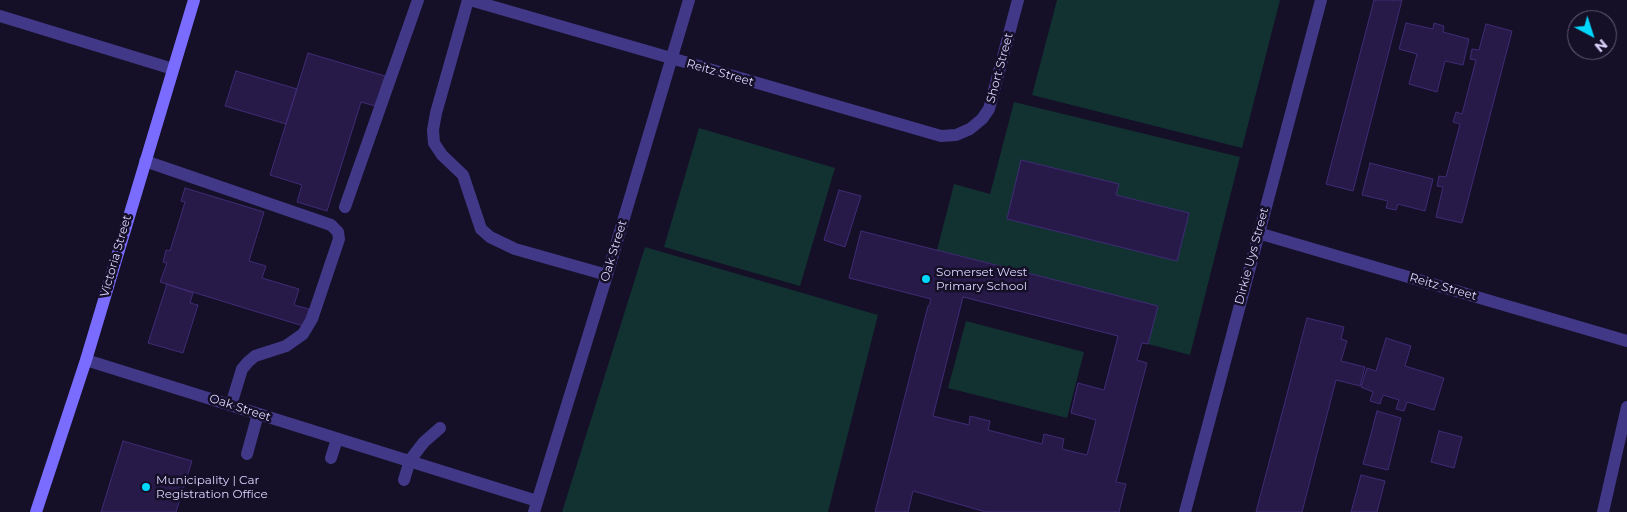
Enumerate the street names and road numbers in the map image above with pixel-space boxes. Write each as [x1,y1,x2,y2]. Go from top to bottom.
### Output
street label: Short Street [984,31,1016,105]
street label: Reitz Street [685,57,755,89]
street label: Dirkie Uys Street [1232,206,1272,306]
street label: Victoria Street [97,213,135,299]
street label: Oak Street [598,218,630,284]
street label: Reitz Street [1408,271,1478,303]
street label: Oak Street [207,391,273,425]

